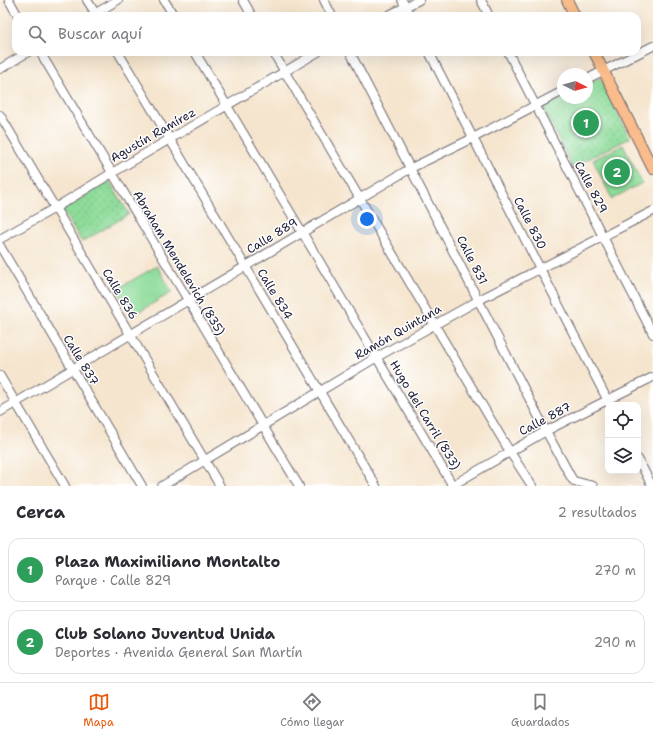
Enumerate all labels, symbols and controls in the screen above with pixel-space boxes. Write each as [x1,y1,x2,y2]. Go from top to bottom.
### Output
search box [12,12,641,56]
icon: search [26,23,48,45]
text: Buscar aquí [58,24,142,44]
north arrow [557,68,593,104]
street label: Agustín Ramírez [107,104,199,166]
pin: 1 [573,108,599,138]
pin: 2 [604,157,630,187]
street label: Calle 829 [571,158,611,216]
street label: Abraham Mendelevich (835) [129,188,229,338]
street label: Calle 830 [510,194,550,252]
your location [357,209,377,229]
street label: Calle 889 [243,214,301,258]
street label: Calle 831 [453,233,491,287]
street label: Calle 836 [99,266,141,322]
street label: Calle 834 [254,266,296,322]
street label: Ramón Quintana [352,300,445,363]
street label: Calle 837 [60,332,102,388]
street label: Hugo del Carril (833) [386,357,464,473]
street label: Calle 887 [516,399,574,439]
map controls [605,402,641,474]
button: locate [605,402,641,438]
button: layers [605,438,641,474]
text: Cerca [16,501,65,523]
text: 2 resultados [558,504,637,521]
text: Plaza Maximiliano Montalto [55,552,280,572]
text: 1 [27,562,33,579]
text: 270 m [594,562,636,579]
text: Parque · Calle 829 [55,572,171,589]
text: Club Solano Juventud Unida [55,624,275,644]
text: 2 [25,634,35,651]
text: 290 m [594,634,636,651]
text: Deportes · Avenida General San Martín [55,644,302,661]
tab: Mapa [83,691,114,730]
tab: Cómo llegar [280,691,344,730]
tab: Guardados [511,691,570,730]

